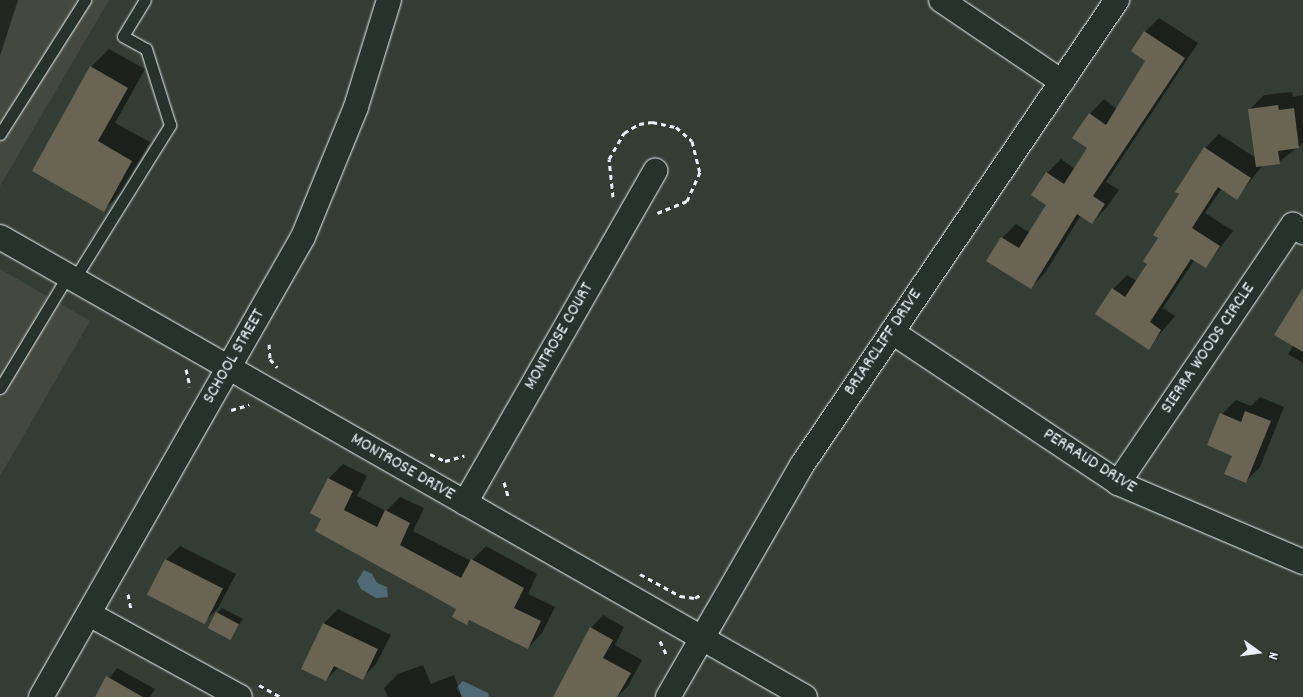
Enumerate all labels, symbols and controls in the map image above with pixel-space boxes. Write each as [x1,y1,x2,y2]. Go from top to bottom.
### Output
street label: SIERRA WOODS CIRCLE [1157,279,1261,419]
street label: MONTROSE COURT [521,280,599,394]
street label: BRIARCLIFF DRIVE [840,286,928,400]
street label: SCHOOL STREET [199,306,271,408]
street label: PERRAUD DRIVE [1038,425,1140,499]
street label: MONTROSE DRIVE [346,429,458,507]
north arrow [1233,627,1283,677]
text: N [1262,650,1283,661]

